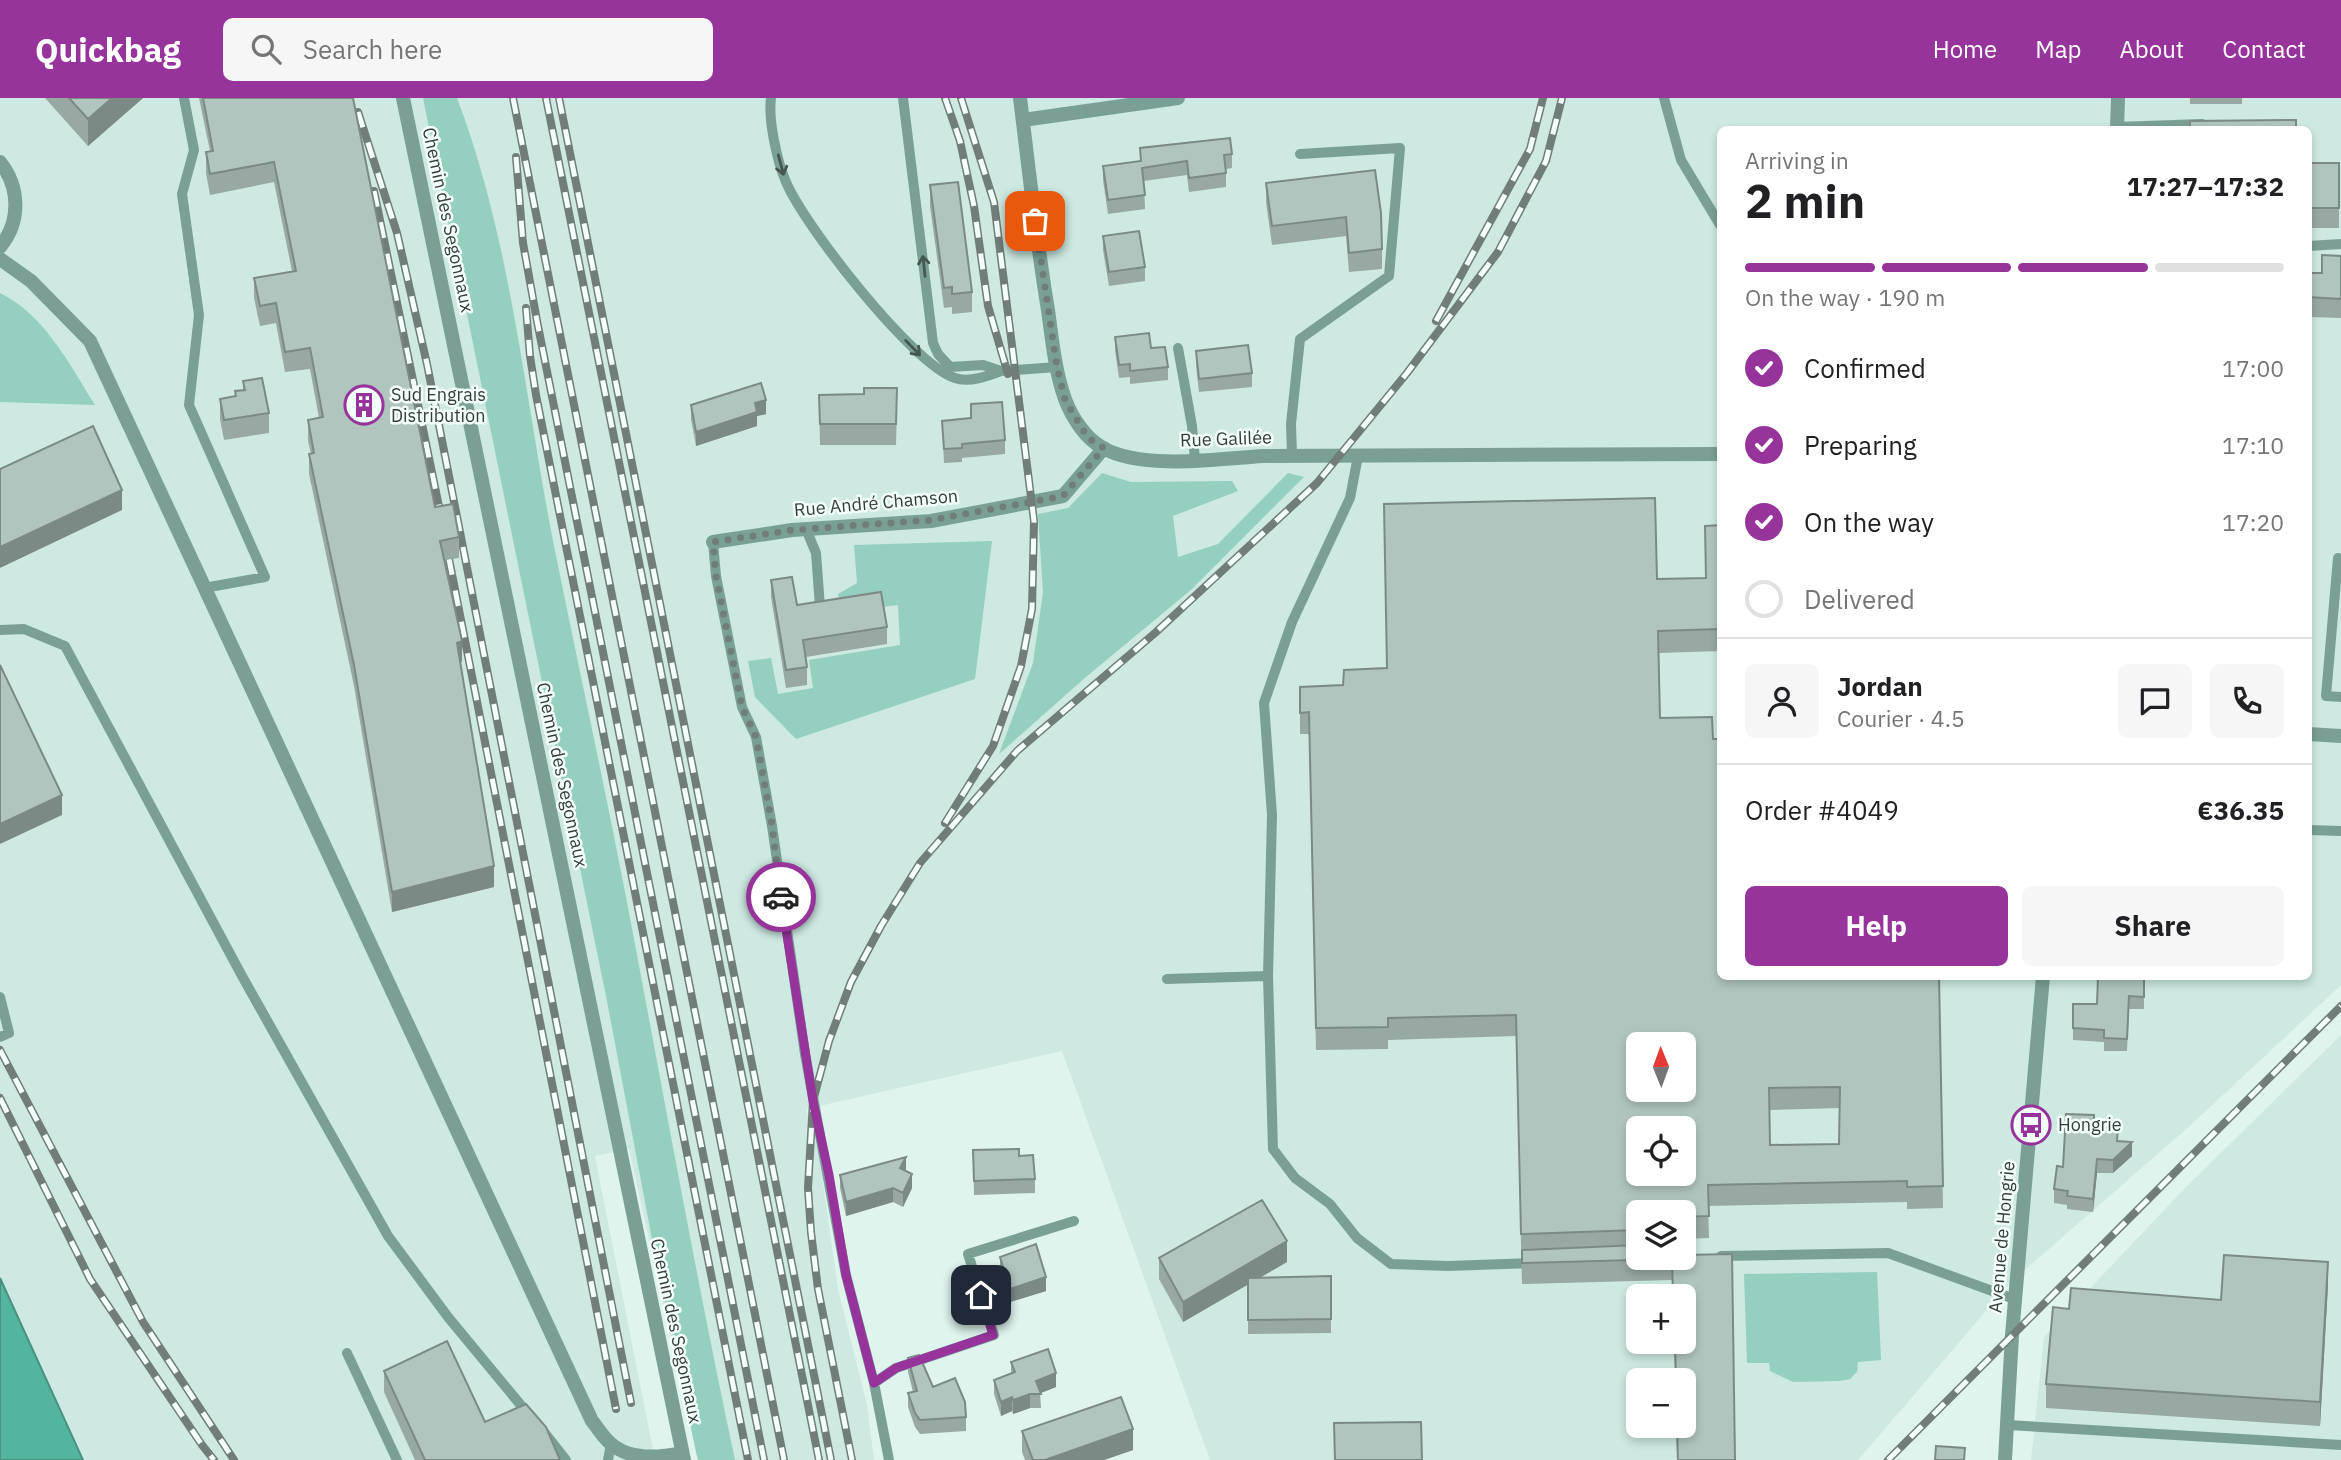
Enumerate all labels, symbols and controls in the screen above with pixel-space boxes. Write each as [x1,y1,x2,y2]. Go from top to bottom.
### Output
search box [223,18,713,81]
text: Quickbag [35,28,181,71]
icon: search [247,30,285,68]
text: Search here [303,32,442,66]
text: Home [1933,33,1997,65]
text: Map [2035,33,2081,65]
text: About [2119,33,2184,65]
text: Contact [2222,33,2306,65]
street label: Chemin des Segonnaux [418,125,479,314]
text: Arriving in [1745,145,1849,175]
one-way arrow [775,153,788,176]
text: 17:27–17:32 [2127,169,2284,203]
text: 2 min [1745,171,1865,231]
pin [1005,191,1065,251]
icon: bag [1016,202,1054,240]
one-way arrow [917,255,930,278]
text: On the way · 190 m [1745,282,1945,312]
one-way arrow [905,339,922,356]
icon: check [1745,349,1783,387]
text: Confirmed [1804,351,1926,385]
text: 17:00 [2222,353,2284,383]
place label: Sud Engrais Distribution [391,383,486,427]
building icon: Sud Engrais Distribution [343,384,385,426]
street label: Rue Galilée [1180,425,1272,452]
icon: check [1745,426,1783,464]
text: Preparing [1804,428,1917,462]
text: 17:10 [2222,430,2284,460]
street label: Rue André Chamson [793,484,959,521]
icon: check [1745,503,1783,541]
text: On the way [1804,505,1934,539]
text: 17:20 [2222,507,2284,537]
text: Delivered [1804,582,1915,616]
button: person [1745,664,1819,738]
button: chat [2118,664,2192,738]
button: phone [2210,664,2284,738]
text: Jordan [1837,669,1923,703]
street label: Chemin des Segonnaux [532,680,593,869]
text: Courier · 4.5 [1837,703,1965,733]
text: Order #4049 [1745,793,1899,827]
text: €36.35 [2197,793,2284,827]
courier [746,862,816,932]
icon: car [762,878,800,916]
button: Help [1745,886,2008,966]
button: Share [2022,886,2284,966]
north arrow [1626,1032,1696,1102]
map controls [1626,1032,1696,1438]
bus stop icon: Hongrie [2010,1104,2052,1146]
place label: Hongrie [2058,1113,2122,1136]
button: locate [1626,1116,1696,1186]
street label: Avenue de Hongrie [1983,1160,2020,1314]
button: layers [1626,1200,1696,1270]
street label: Chemin des Segonnaux [646,1236,707,1425]
pin [951,1265,1011,1325]
icon: home [962,1276,1000,1314]
button: + [1626,1284,1696,1354]
button: − [1626,1368,1696,1438]

